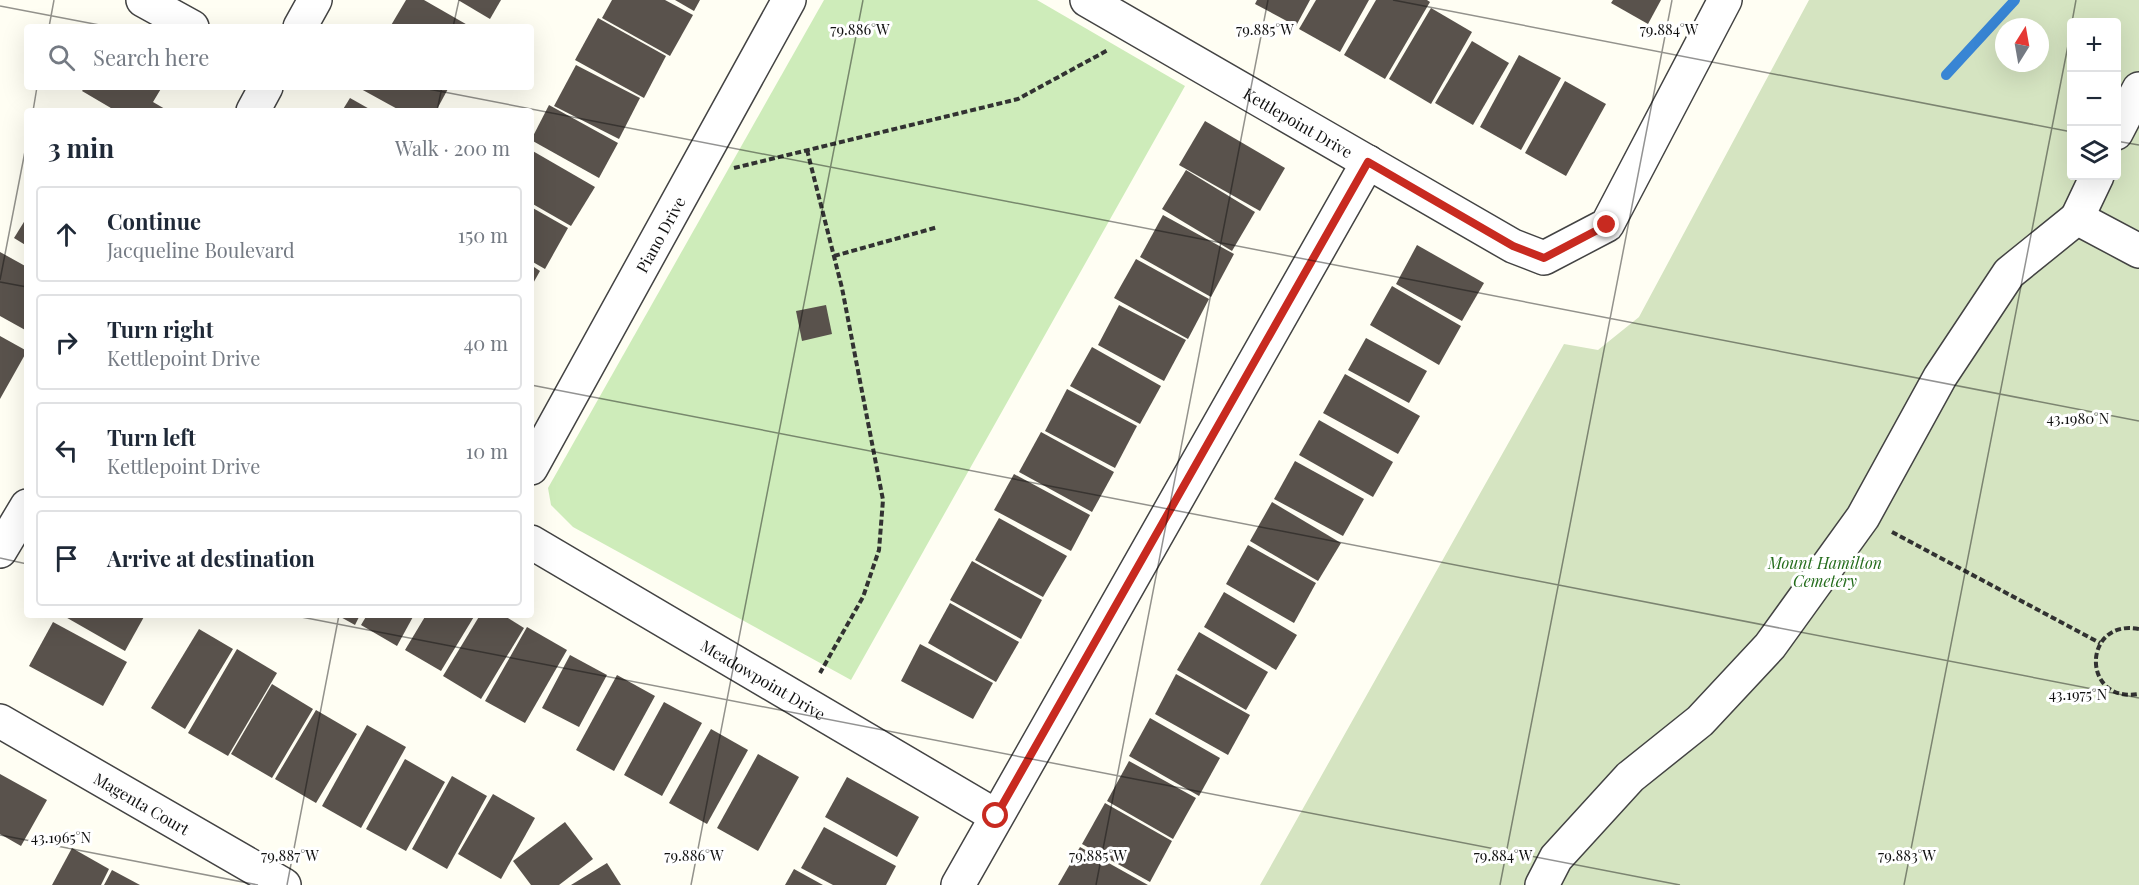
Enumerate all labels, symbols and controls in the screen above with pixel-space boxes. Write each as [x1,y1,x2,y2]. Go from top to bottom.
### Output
north arrow [1995,18,2049,72]
map controls [2067,18,2121,180]
button: + [2067,18,2121,72]
text: 79.886°W [830,19,890,39]
text: 79.885°W [1236,19,1294,39]
text: 79.884°W [1640,19,1699,39]
search box [24,24,534,90]
icon: search [45,41,78,74]
text: Search here [93,42,209,72]
button: − [2067,72,2121,126]
street label: Kettlepoint Drive [1240,82,1357,162]
button: layers [2067,126,2121,180]
text: 3 min [48,130,114,165]
text: Walk · 200 m [395,134,510,161]
street label: Piano Drive [631,193,689,276]
text: Continue [107,206,201,236]
route end [1593,211,1619,237]
icon: ahead [50,218,83,251]
text: 150 m [458,221,508,248]
text: Jacqueline Boulevard [107,236,295,263]
text: Turn right [107,314,213,344]
icon: right [50,326,83,359]
text: 40 m [463,329,508,356]
text: Kettlepoint Drive [107,344,260,371]
text: 43.1980°N [2047,408,2110,428]
text: Turn left [107,422,196,452]
icon: left [50,434,83,467]
text: 10 m [466,437,508,464]
text: Kettlepoint Drive [107,452,260,479]
icon: arrive [50,542,83,575]
text: Arrive at destination [107,543,315,573]
park label: Mount Hamilton Cemetery [1767,552,1882,591]
street label: Meadowpoint Drive [698,634,830,724]
text: 43.1975°N [2049,684,2108,704]
street label: Magenta Court [90,767,194,839]
route start [982,802,1008,828]
text: 43.1965°N [31,827,92,847]
text: 79.887°W [261,845,319,865]
text: 79.886°W [664,845,724,865]
text: 79.885°W [1069,845,1127,865]
text: 79.884°W [1474,845,1533,865]
text: 79.883°W [1878,845,1936,865]

